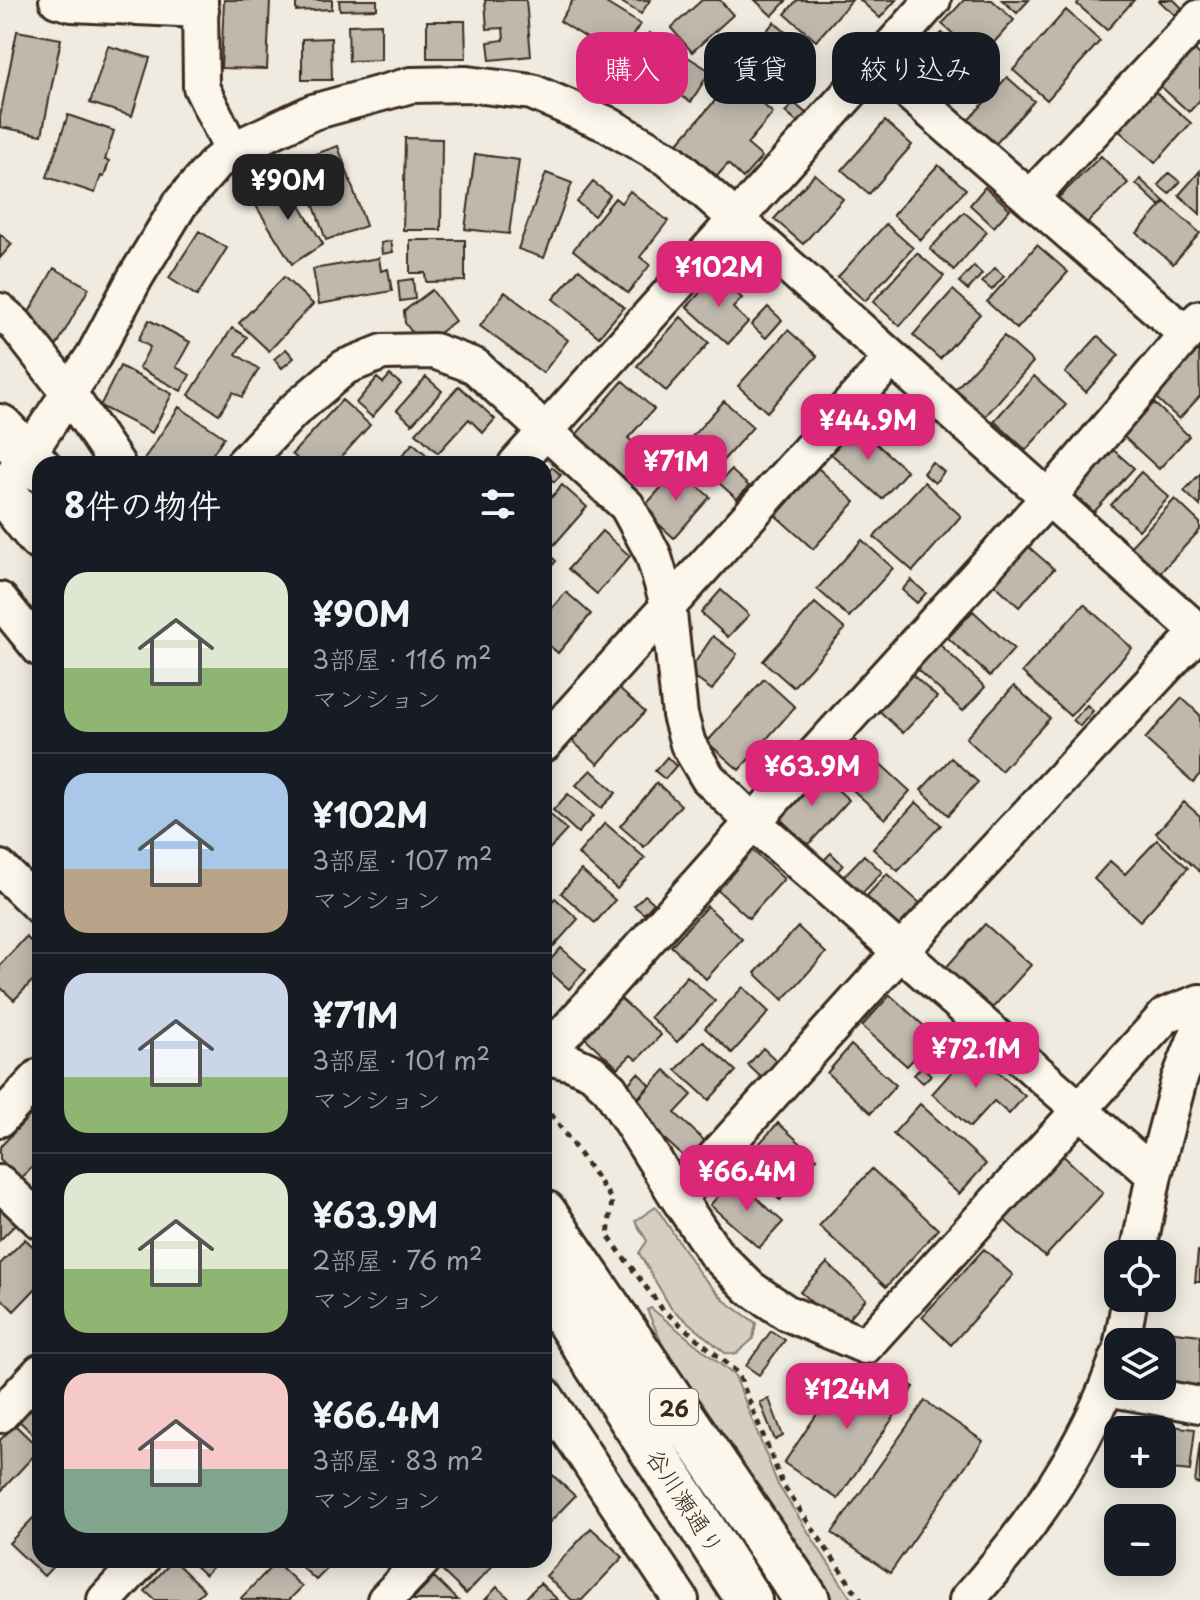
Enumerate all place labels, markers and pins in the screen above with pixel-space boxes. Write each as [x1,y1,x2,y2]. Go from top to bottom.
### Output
pin: ¥90M [241,154,335,222]
pin: ¥102M [663,241,775,309]
pin: ¥44.9M [803,394,933,462]
pin: ¥71M [629,435,723,503]
pin: ¥63.9M [747,740,877,808]
pin: ¥72.1M [911,1022,1041,1090]
pin: ¥66.4M [682,1145,812,1213]
pin: ¥124M [791,1363,903,1431]

